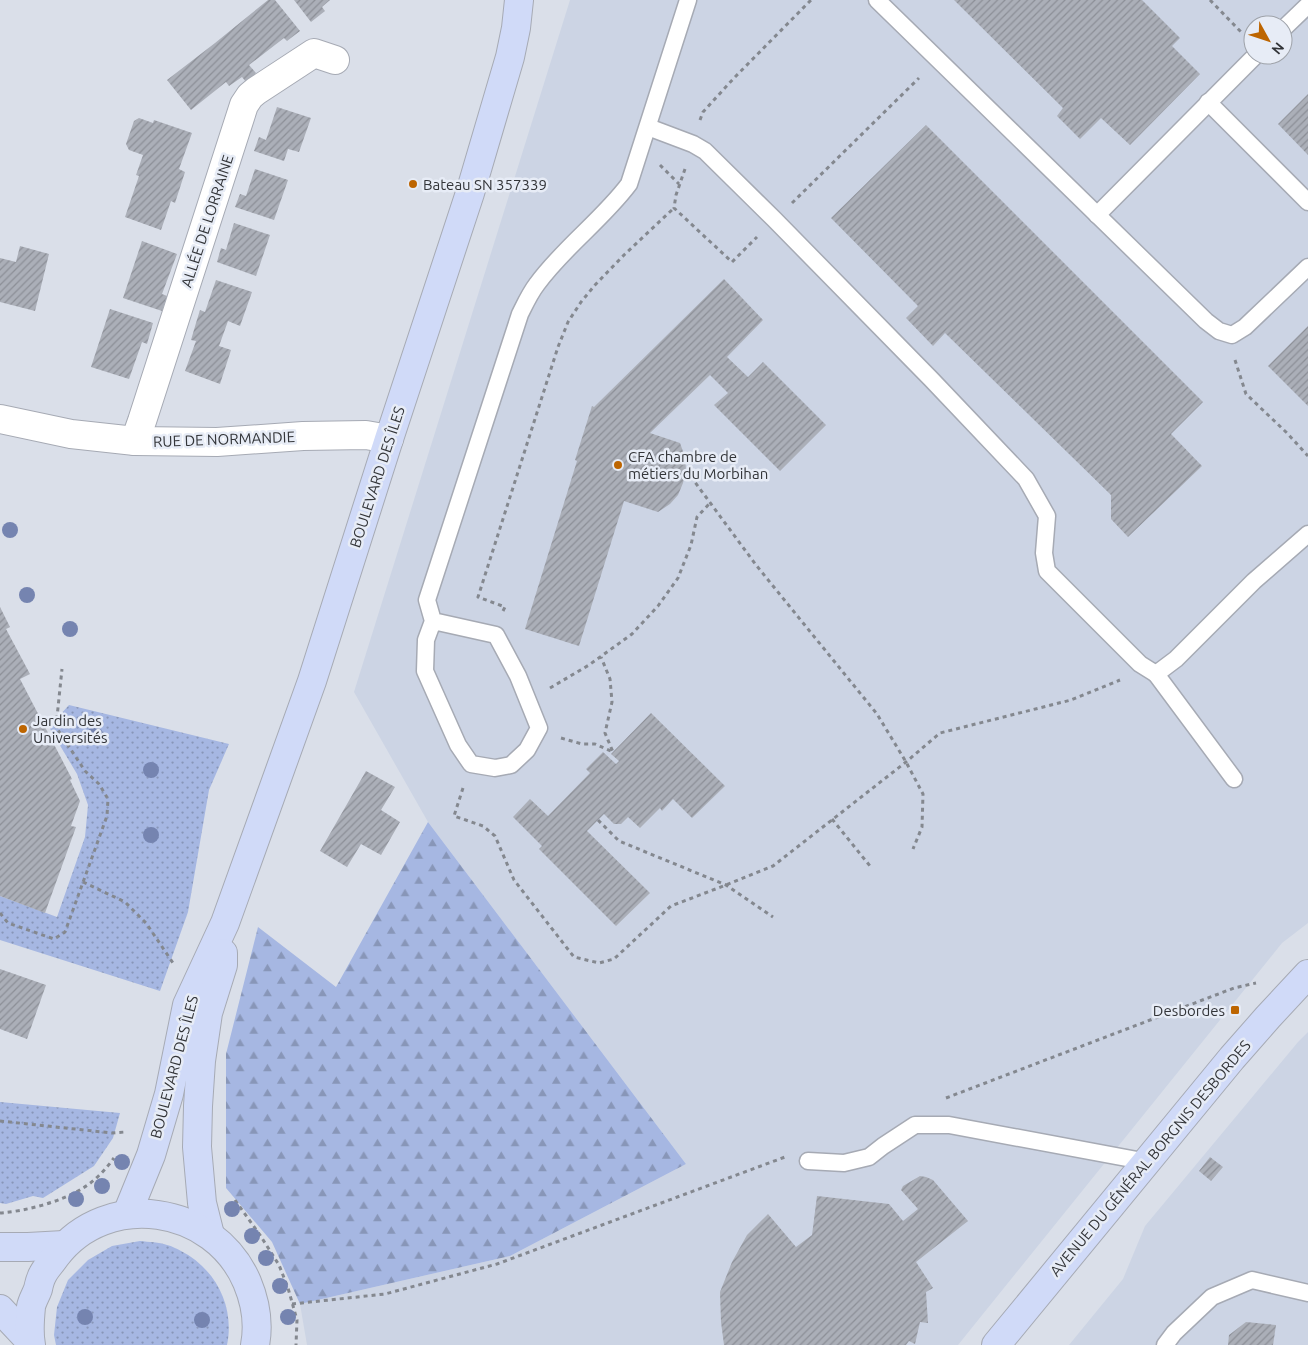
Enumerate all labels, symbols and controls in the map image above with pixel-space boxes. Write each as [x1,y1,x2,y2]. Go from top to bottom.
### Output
north arrow [1243,15,1293,65]
text: N [1268,39,1287,58]
street label: ALLÉE DE LORRAINE [178,153,236,289]
place label: Bateau SN 357339 [423,176,547,193]
marker: Bateau SN 357339 [407,178,419,190]
street label: BOULEVARD DES ÎLES [346,404,408,550]
street label: RUE DE NORMANDIE [153,428,295,450]
place label: CFA chambre de métiers du Morbihan [628,448,768,482]
marker: CFA chambre de métiers du Morbihan [612,459,624,471]
place label: Jardin des Universités [33,712,108,746]
marker: Jardin des Universités [17,723,29,735]
street label: BOULEVARD DES ÎLES [147,993,201,1140]
place label: Desbordes [1153,1002,1225,1019]
marker: Desbordes [1229,1004,1241,1016]
street label: AVENUE DU GÉNÉRAL BORGNIS DESBORDES [1046,1037,1254,1279]

